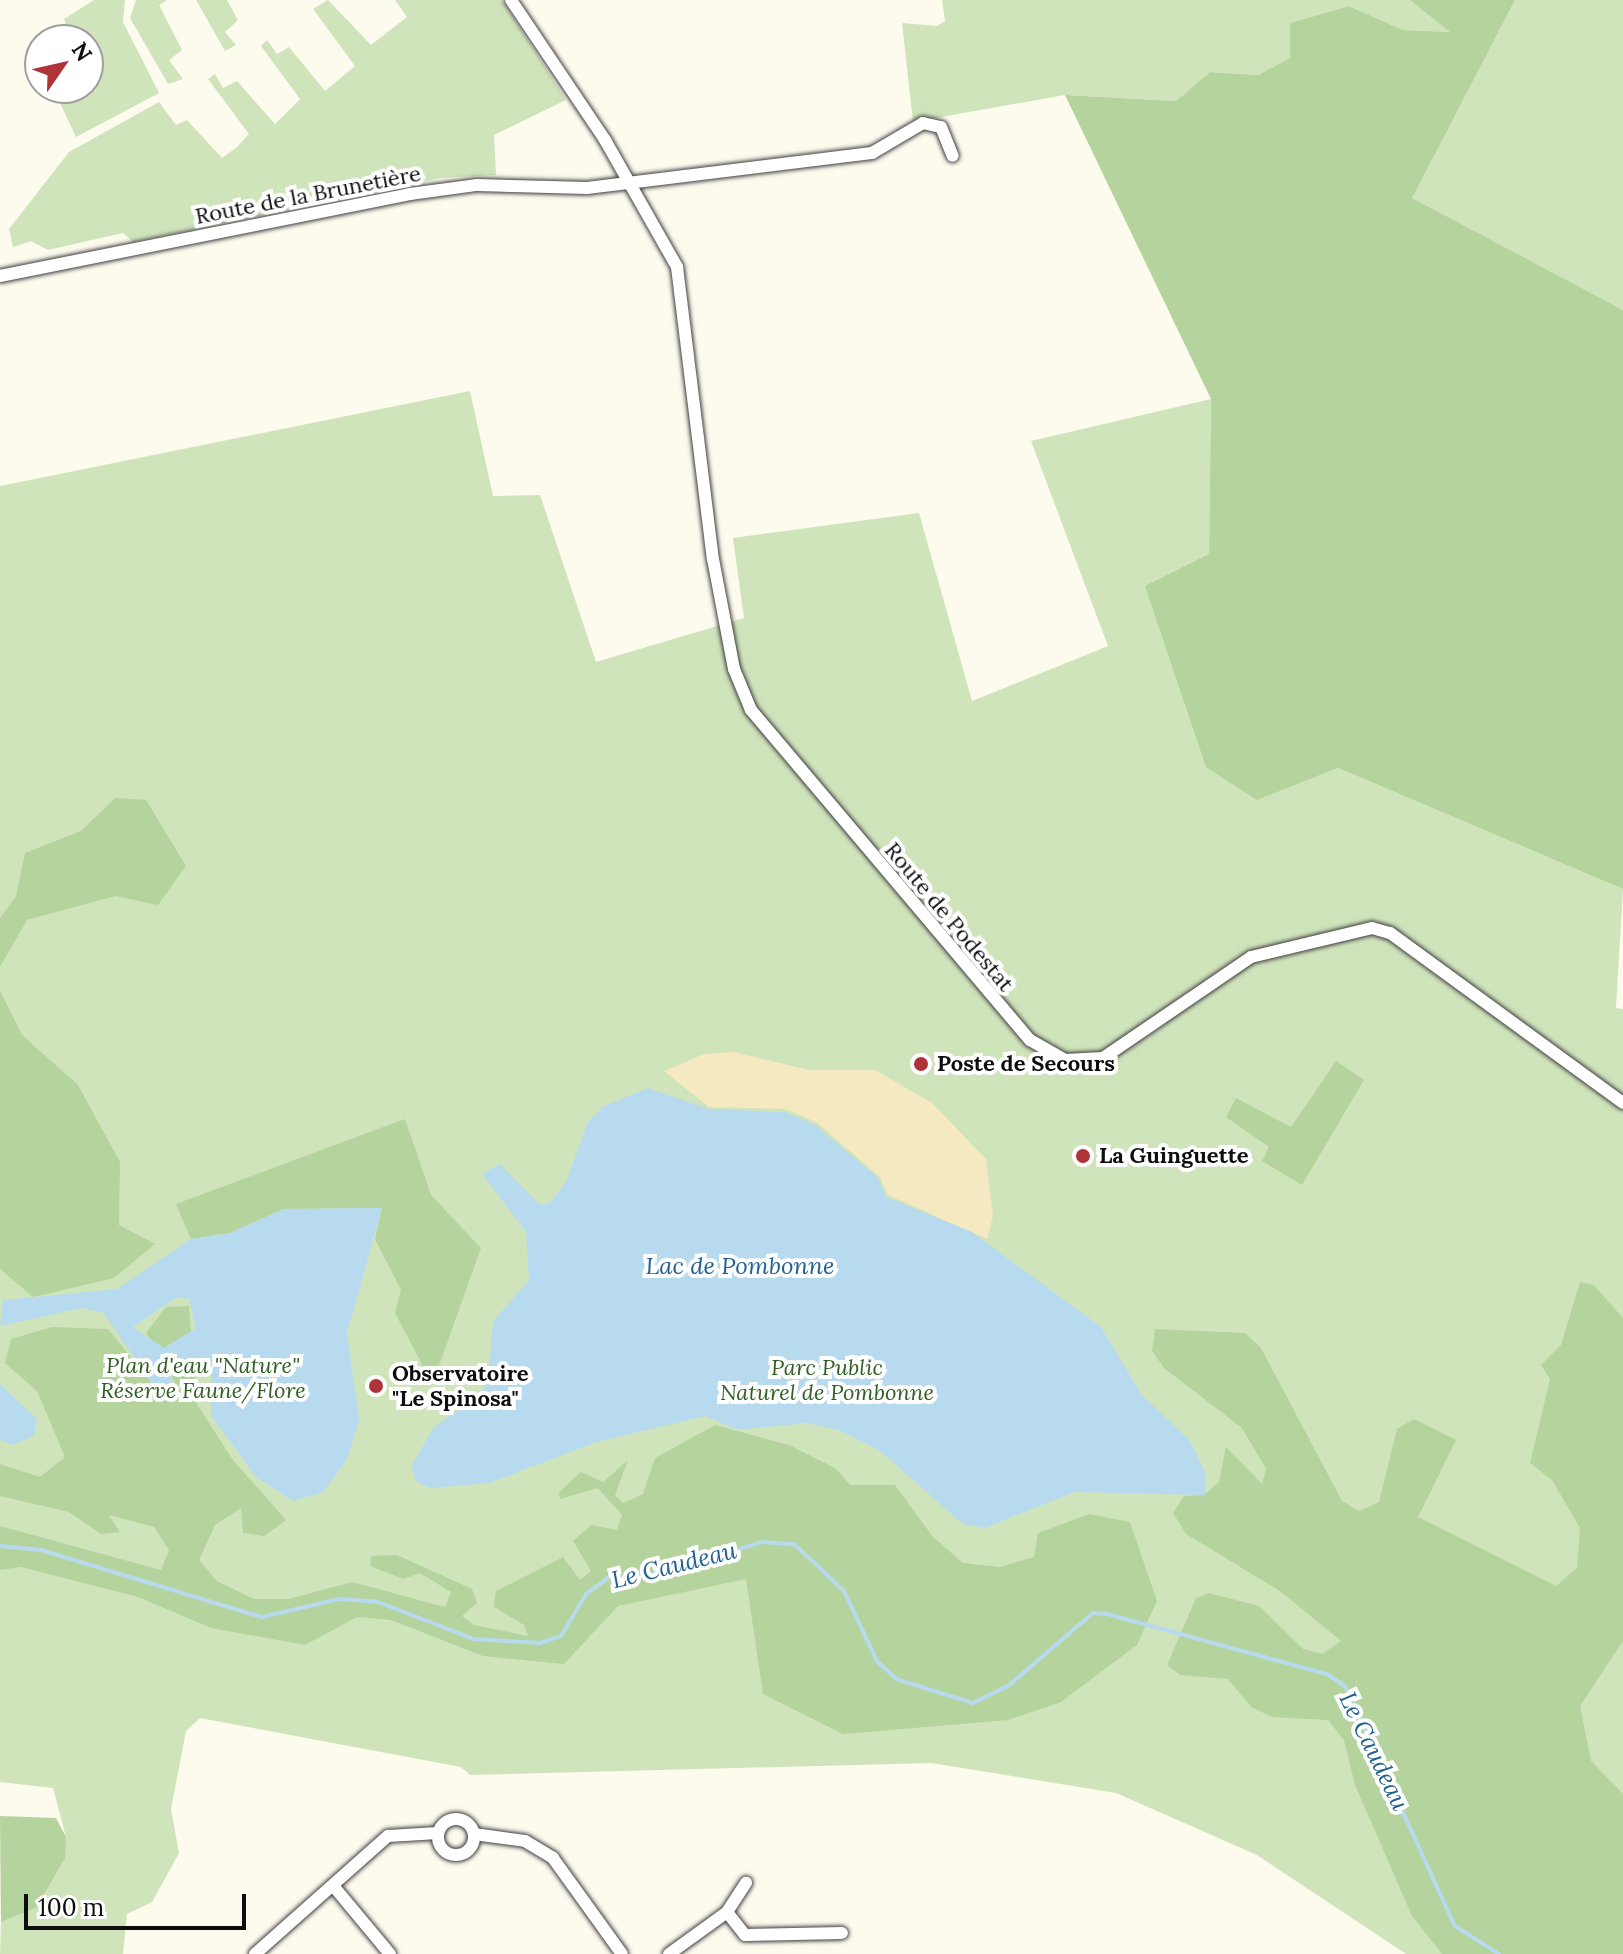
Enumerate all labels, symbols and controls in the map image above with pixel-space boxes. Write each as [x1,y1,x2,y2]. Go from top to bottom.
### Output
north arrow [24,24,104,104]
text: N [66,37,99,67]
street label: Route de la Brunetière [193,160,423,230]
street label: Route de Podestat [879,837,1019,997]
place label: Poste de Secours [937,1051,1115,1077]
marker: Poste de Secours [912,1055,930,1073]
place label: La Guinguette [1099,1143,1249,1169]
marker: La Guinguette [1074,1147,1092,1165]
water label: Lac de Pombonne [645,1252,835,1280]
park label: Plan d'eau "Nature" Réserve Faune/Flore [100,1352,306,1404]
park label: Parc Public Naturel de Pombonne [720,1354,934,1406]
place label: Observatoire "Le Spinosa" [392,1360,529,1412]
marker: Observatoire "Le Spinosa" [367,1377,385,1395]
water label: Le Caudeau [609,1536,739,1594]
water label: Le Caudeau [1333,1687,1415,1815]
scale bar [28,1878,250,1928]
text: 100 m [38,1892,104,1923]

